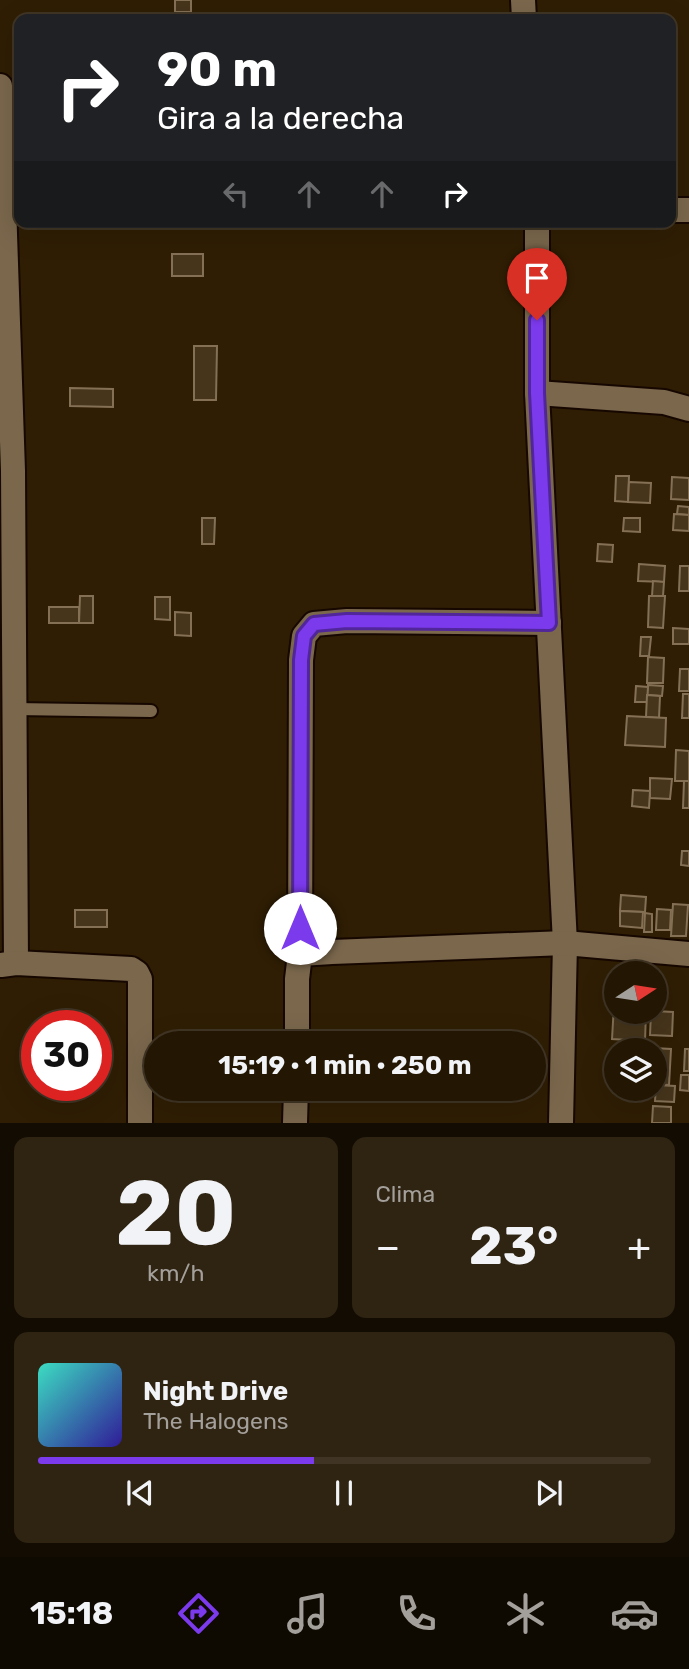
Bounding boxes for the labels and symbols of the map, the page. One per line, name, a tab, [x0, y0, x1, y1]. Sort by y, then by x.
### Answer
pin	[507, 248, 567, 320]
position arrow	[263, 891, 337, 965]
north arrow	[604, 961, 667, 1024]
speed limit sign: 30	[21, 1010, 112, 1101]

